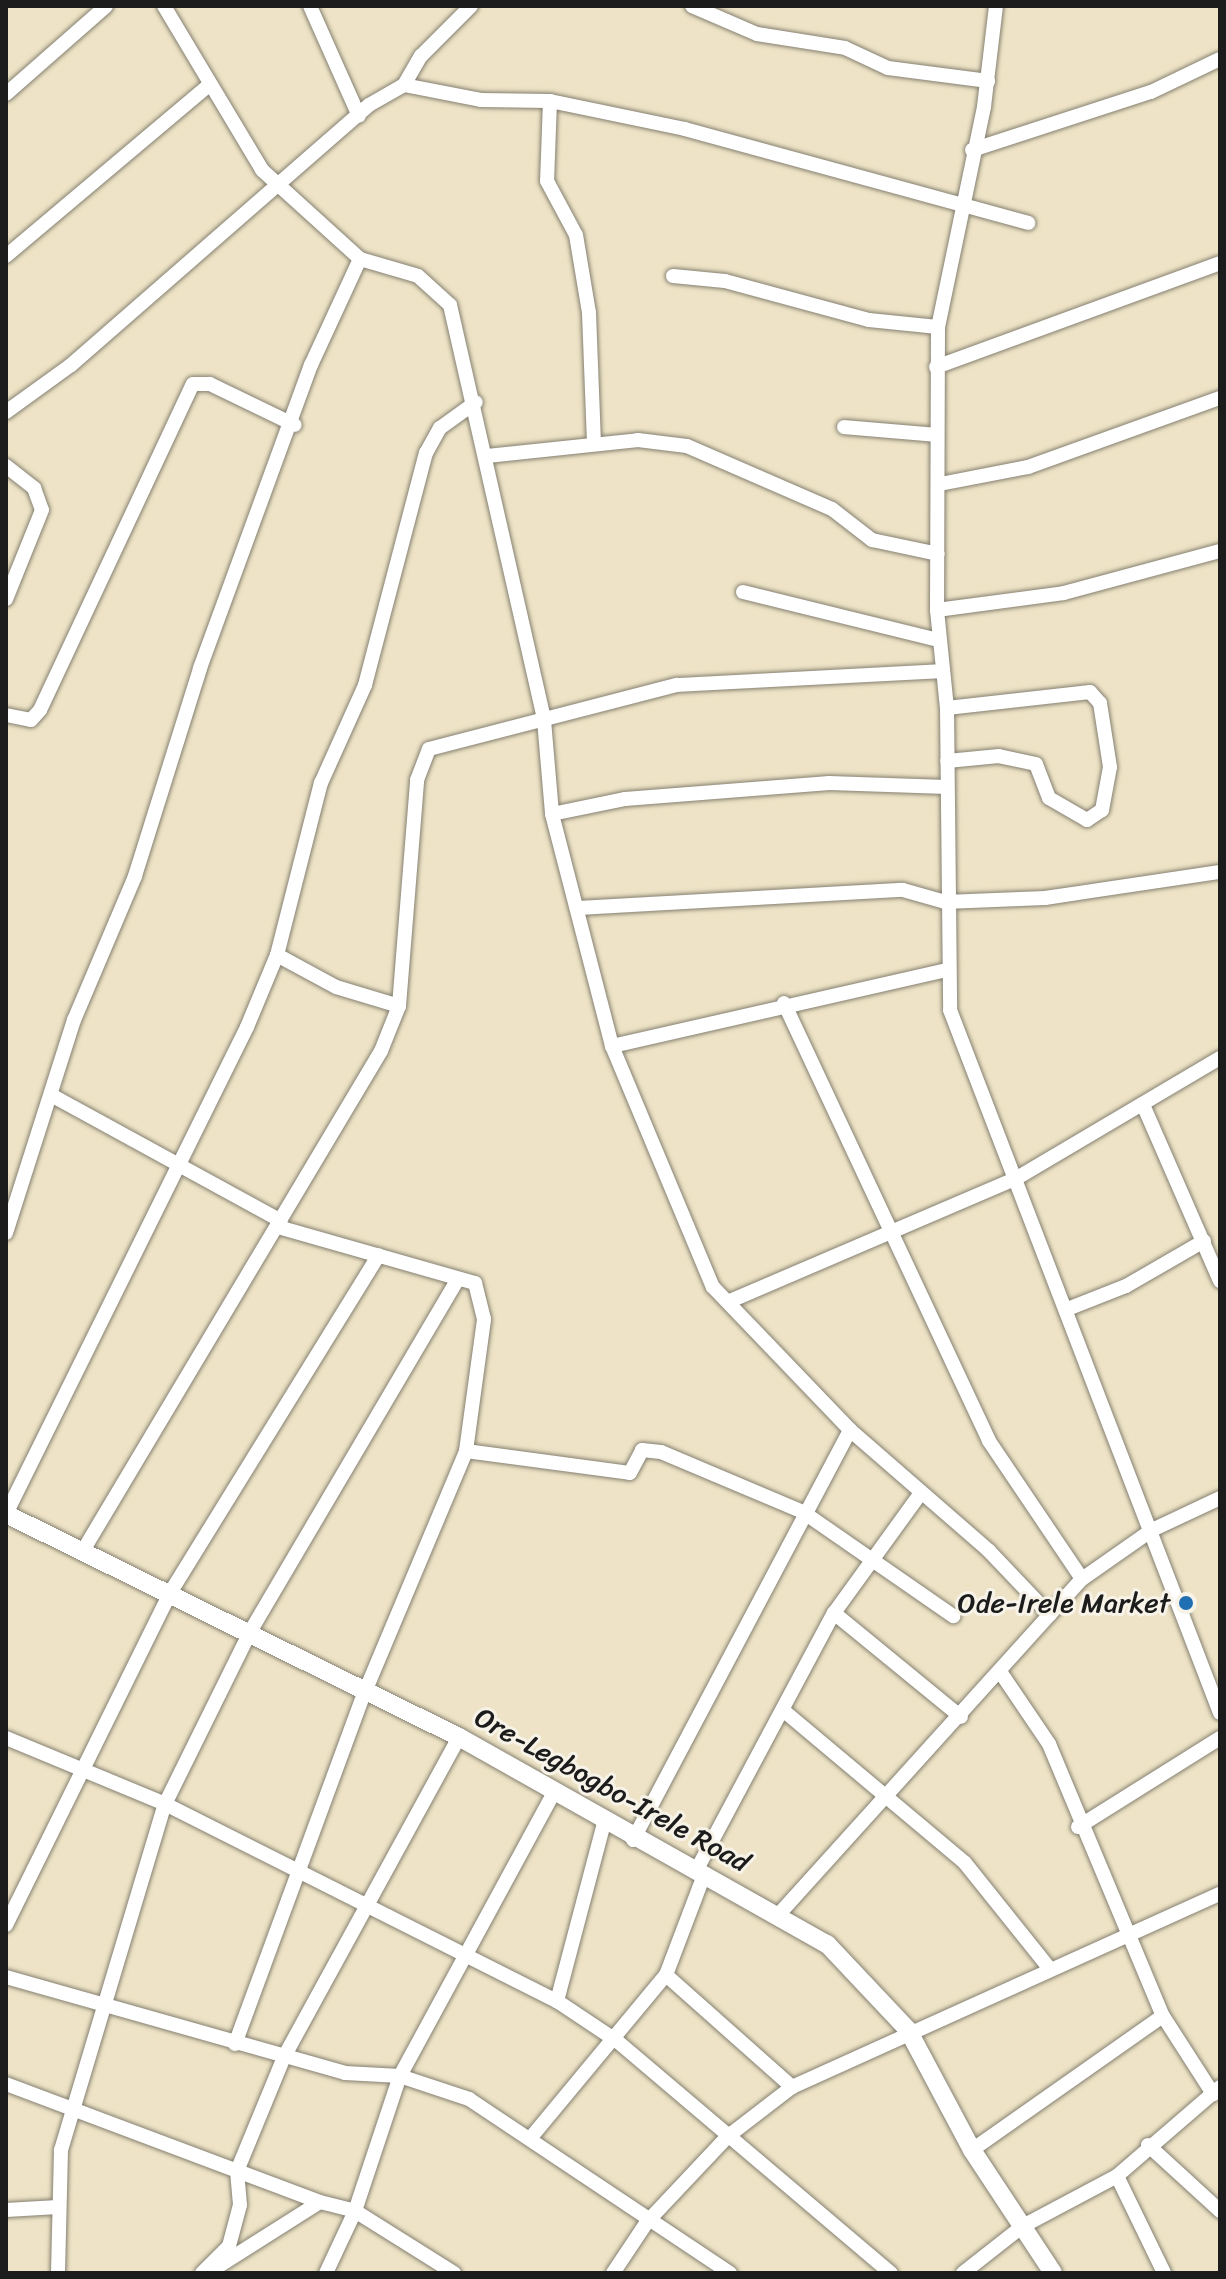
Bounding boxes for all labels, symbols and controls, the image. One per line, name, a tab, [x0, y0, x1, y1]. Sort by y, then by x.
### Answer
place label: Ode-Irele Market	[958, 1586, 1170, 1620]
marker: Ode-Irele Market	[1177, 1594, 1195, 1612]
street label: Ore-Legbogbo-Irele Road	[469, 1700, 755, 1880]

